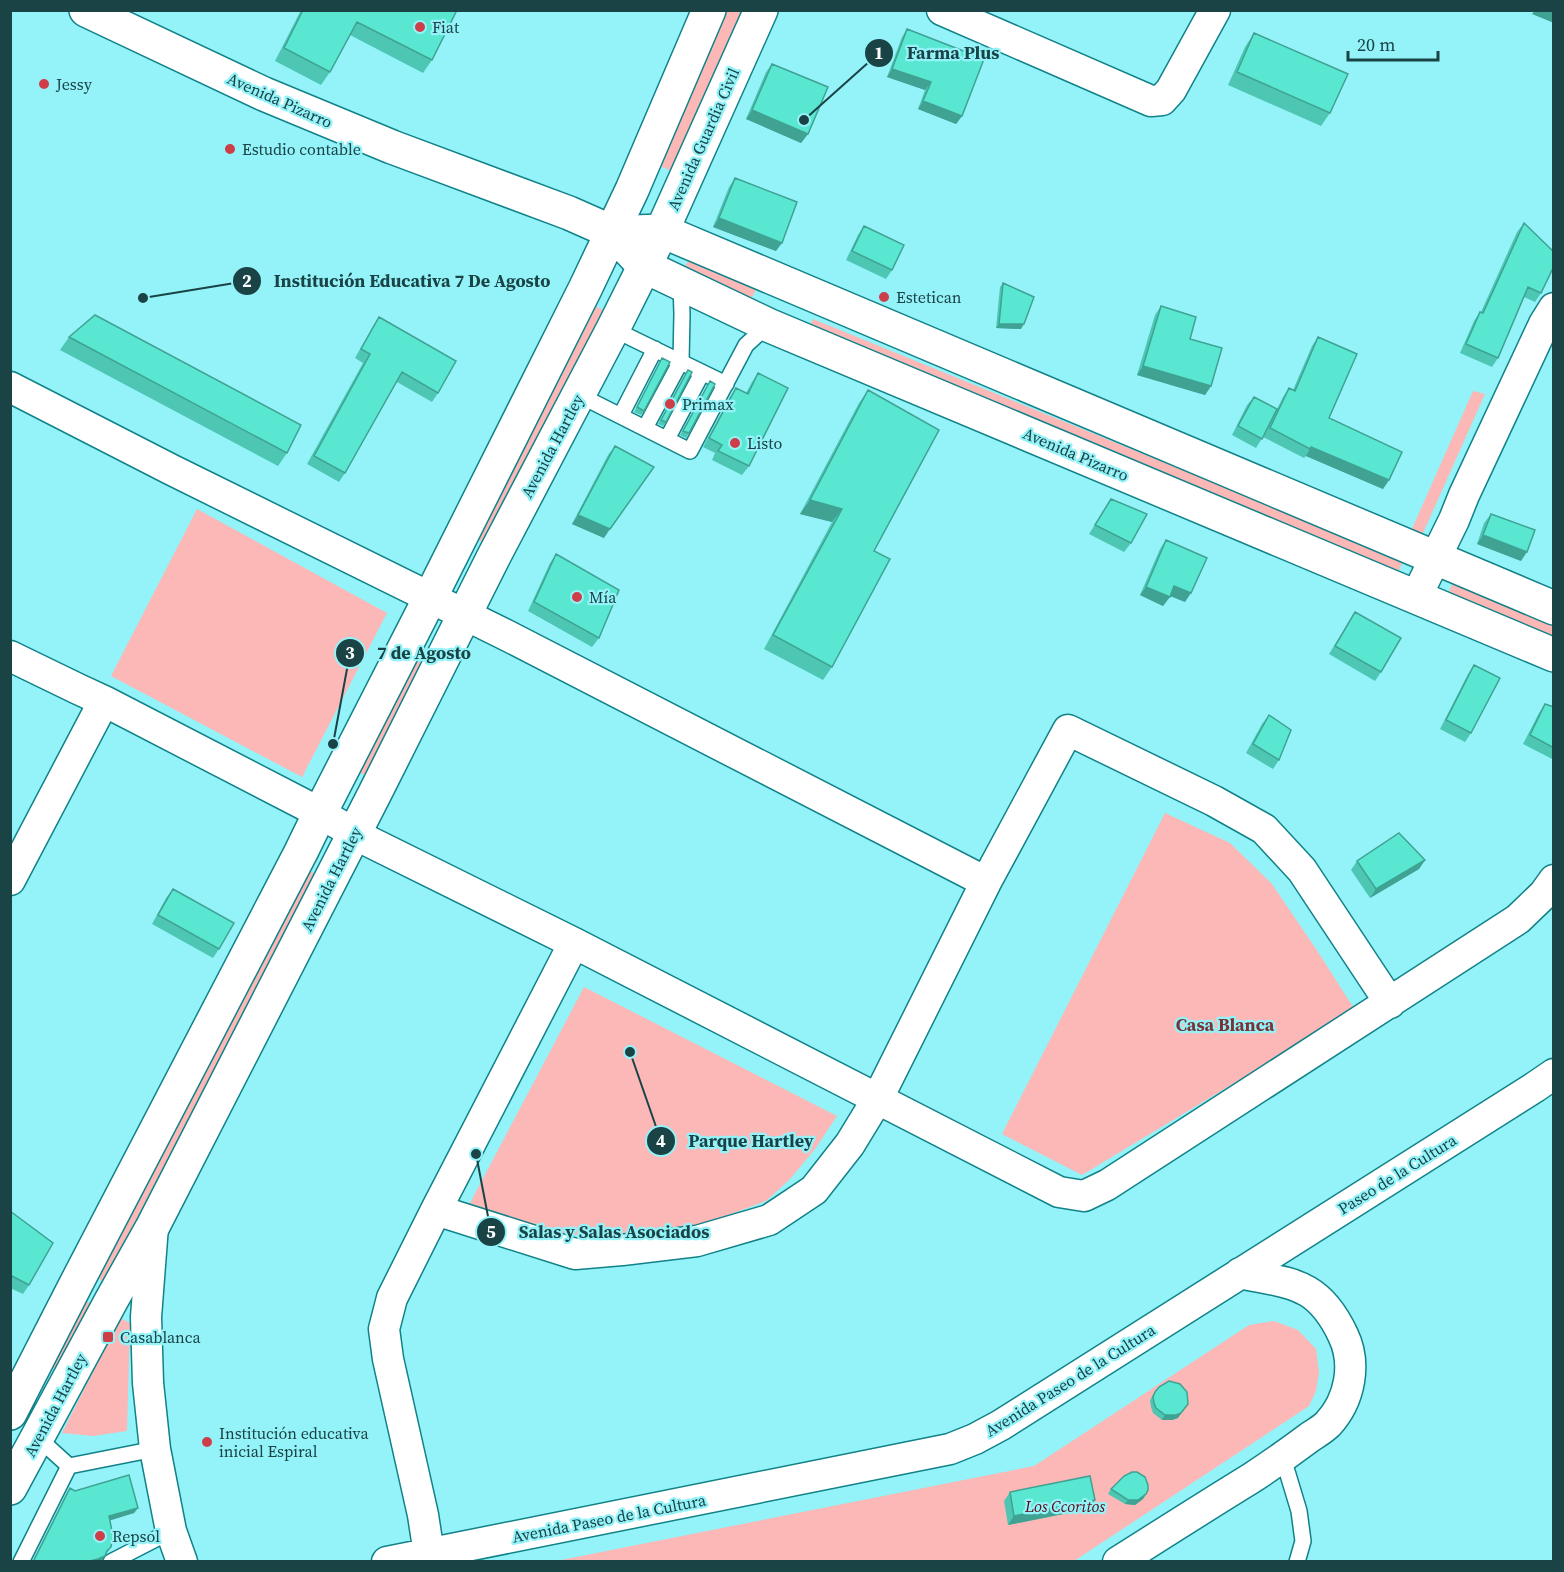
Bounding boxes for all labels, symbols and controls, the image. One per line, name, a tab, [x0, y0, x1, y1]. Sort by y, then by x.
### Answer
place label: Fiat	[432, 16, 460, 38]
marker: Fiat	[413, 20, 427, 34]
scale bar	[1348, 24, 1438, 62]
text: 20 m	[1357, 32, 1395, 57]
callout: Farma Plus	[864, 35, 1011, 71]
text: 1	[874, 40, 884, 65]
text: Farma Plus	[907, 40, 999, 65]
street label: Avenida Guardia Civil	[662, 64, 744, 214]
street label: Avenida Pizarro	[224, 67, 336, 133]
place label: Jessy	[55, 73, 93, 95]
marker: Jessy	[37, 77, 51, 91]
place label: Estudio contable	[242, 138, 361, 160]
marker: Estudio contable	[223, 142, 237, 156]
callout: Institución Educativa 7 De Agosto	[232, 263, 563, 299]
text: 2	[242, 268, 252, 293]
text: Institución Educativa 7 De Agosto	[274, 268, 550, 293]
place label: Estetican	[896, 286, 962, 308]
marker: Estetican	[877, 290, 891, 304]
street label: Avenida Hartley	[515, 390, 589, 502]
place label: Primax	[682, 393, 734, 415]
marker: Primax	[663, 397, 677, 411]
street label: Avenida Pizarro	[1020, 422, 1132, 486]
place label: Listo	[747, 432, 782, 454]
marker: Listo	[728, 436, 742, 450]
place label: Mía	[589, 586, 617, 608]
marker: Mía	[570, 590, 584, 604]
callout: 7 de Agosto	[335, 635, 483, 671]
text: 3	[345, 640, 355, 665]
text: 7 de Agosto	[377, 640, 471, 665]
street label: Avenida Hartley	[295, 822, 367, 935]
district label: Casa Blanca	[1176, 1012, 1275, 1037]
callout: Parque Hartley	[646, 1123, 826, 1159]
text: 4	[656, 1128, 666, 1153]
text: Parque Hartley	[688, 1128, 814, 1153]
street label: Paseo de la Cultura	[1334, 1128, 1461, 1219]
callout: Salas y Salas Asociados	[476, 1214, 721, 1250]
text: 5	[486, 1219, 496, 1244]
text: Salas y Salas Asociados	[519, 1219, 709, 1244]
street label: Avenida Paseo de la Cultura	[981, 1318, 1160, 1441]
place label: Casablanca	[120, 1326, 202, 1348]
marker: Casablanca	[101, 1330, 115, 1344]
street label: Avenida Hartley	[18, 1349, 92, 1461]
place label: Institución educativa inicial Espiral	[219, 1422, 369, 1462]
marker: Institución educativa inicial Espiral	[200, 1435, 214, 1449]
street label: Avenida Paseo de la Cultura	[510, 1488, 709, 1548]
park label: Los Ccoritos	[1024, 1495, 1105, 1517]
place label: Repsol	[112, 1525, 160, 1547]
marker: Repsol	[93, 1529, 107, 1543]

